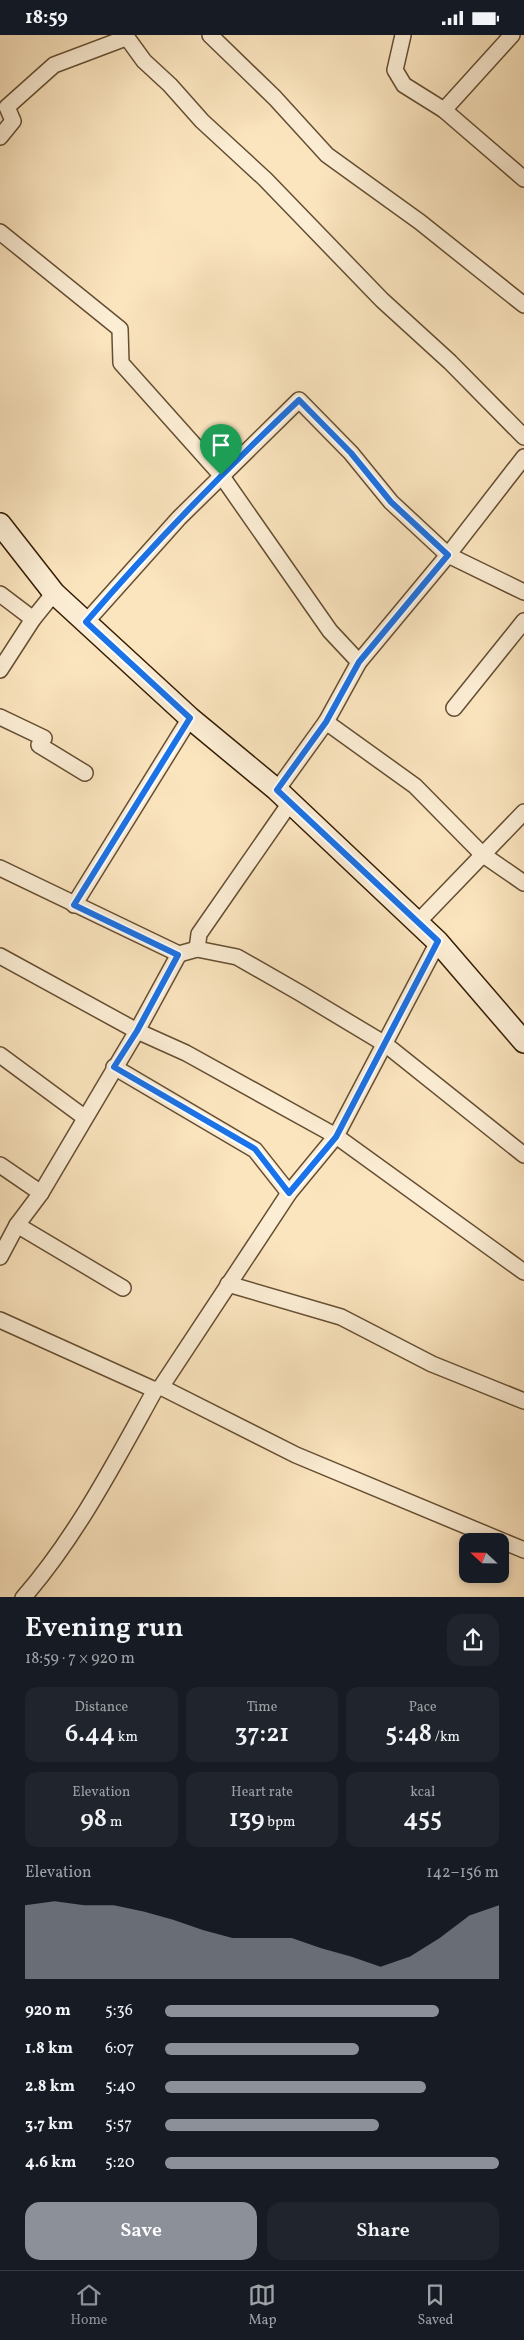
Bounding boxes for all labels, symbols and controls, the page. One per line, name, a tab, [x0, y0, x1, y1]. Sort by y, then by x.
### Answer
text: 18:59	[25, 5, 68, 31]
pin	[200, 424, 242, 475]
icon: arrive	[207, 431, 235, 459]
north arrow	[459, 1533, 509, 1583]
map controls	[459, 1533, 509, 1583]
text: Evening run	[25, 1609, 184, 1648]
button: share	[447, 1614, 499, 1666]
text: 18:59 · 7 × 920 m	[25, 1648, 135, 1670]
text: Distance	[75, 1698, 128, 1717]
text: Time	[247, 1698, 277, 1717]
text: Pace	[409, 1698, 437, 1717]
text: 6.44	[65, 1717, 115, 1752]
text: 37:21	[235, 1717, 289, 1752]
text: 5:48	[385, 1717, 432, 1752]
text: km	[115, 1728, 138, 1747]
text: /km	[432, 1728, 460, 1747]
text: Elevation	[72, 1783, 130, 1802]
text: Heart rate	[231, 1783, 293, 1802]
text: kcal	[410, 1783, 435, 1802]
text: 98	[80, 1802, 107, 1837]
text: 139	[229, 1802, 264, 1837]
text: 455	[403, 1802, 442, 1837]
text: m	[107, 1813, 122, 1832]
text: bpm	[264, 1813, 295, 1832]
text: Elevation	[25, 1862, 92, 1884]
text: 142–156 m	[426, 1862, 499, 1884]
text: 920 m	[25, 2000, 71, 2022]
text: 5:36	[105, 2000, 133, 2022]
text: 1.8 km	[25, 2038, 73, 2060]
text: 6:07	[105, 2038, 134, 2060]
text: 2.8 km	[25, 2076, 75, 2098]
text: 5:40	[105, 2076, 135, 2098]
text: 3.7 km	[25, 2114, 73, 2136]
text: 5:57	[105, 2114, 132, 2136]
text: 4.6 km	[25, 2152, 76, 2174]
text: 5:20	[105, 2152, 135, 2174]
button: Save	[25, 2202, 257, 2260]
button: Share	[267, 2202, 499, 2260]
tab: Home	[70, 2281, 108, 2330]
tab: Map	[248, 2281, 276, 2330]
tab: Saved	[417, 2281, 454, 2330]

